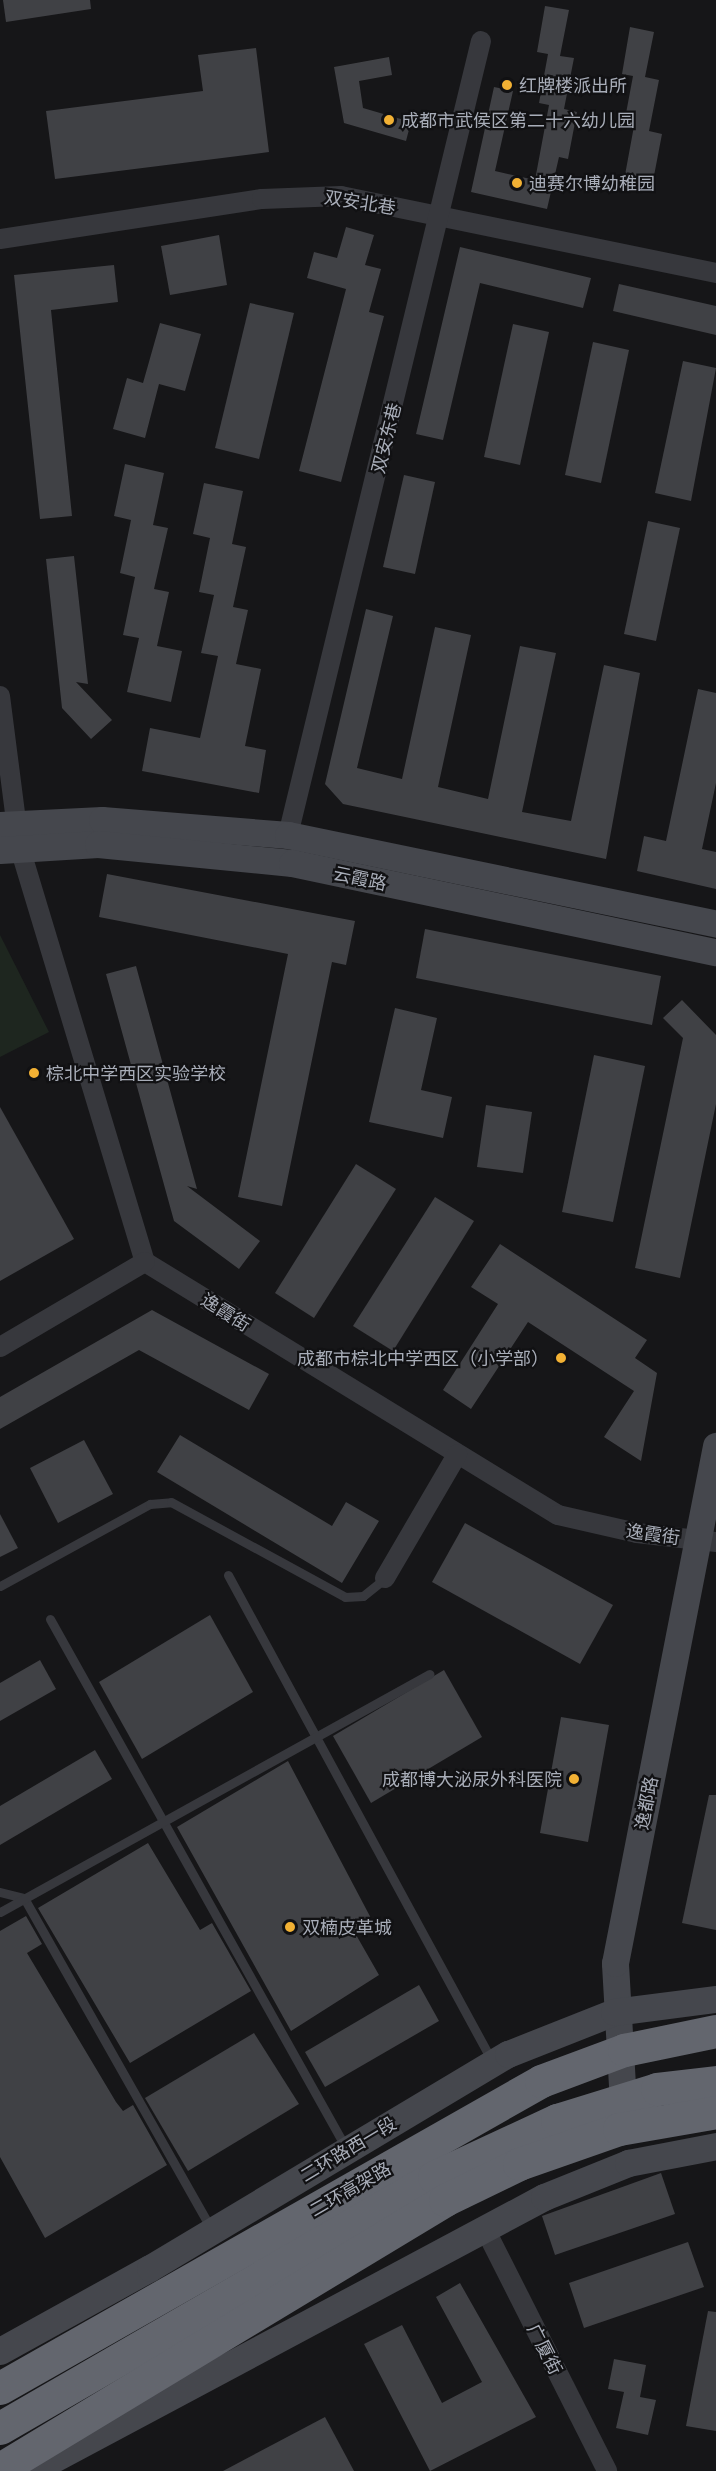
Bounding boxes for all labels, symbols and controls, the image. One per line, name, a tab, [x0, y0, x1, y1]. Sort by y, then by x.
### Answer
place label: 红牌楼派出所	[519, 74, 627, 96]
marker: 红牌楼派出所	[500, 78, 514, 92]
place label: 成都市武侯区第二十六幼儿园	[401, 109, 635, 131]
marker: 成都市武侯区第二十六幼儿园	[382, 113, 396, 127]
place label: 迪赛尔博幼稚园	[529, 172, 655, 194]
marker: 迪赛尔博幼稚园	[510, 176, 524, 190]
street label: 双安北巷	[323, 186, 397, 218]
street label: 双安东巷	[367, 400, 405, 476]
street label: 云霞路	[331, 862, 389, 894]
place label: 棕北中学西区实验学校	[46, 1062, 226, 1084]
marker: 棕北中学西区实验学校	[27, 1066, 41, 1080]
street label: 逸霞街	[197, 1289, 255, 1335]
place label: 成都市棕北中学西区（小学部）	[297, 1347, 549, 1369]
marker: 成都市棕北中学西区（小学部）	[554, 1351, 568, 1365]
street label: 逸霞街	[625, 1520, 681, 1548]
place label: 成都博大泌尿外科医院	[382, 1768, 562, 1790]
marker: 成都博大泌尿外科医院	[567, 1772, 581, 1786]
street label: 逸都路	[630, 1774, 662, 1832]
place label: 双楠皮革城	[302, 1916, 392, 1938]
marker: 双楠皮革城	[283, 1920, 297, 1934]
street label: 二环路西一段	[296, 2112, 400, 2186]
street label: 二环高架路	[306, 2157, 394, 2221]
street label: 广厦街	[523, 2320, 567, 2378]

